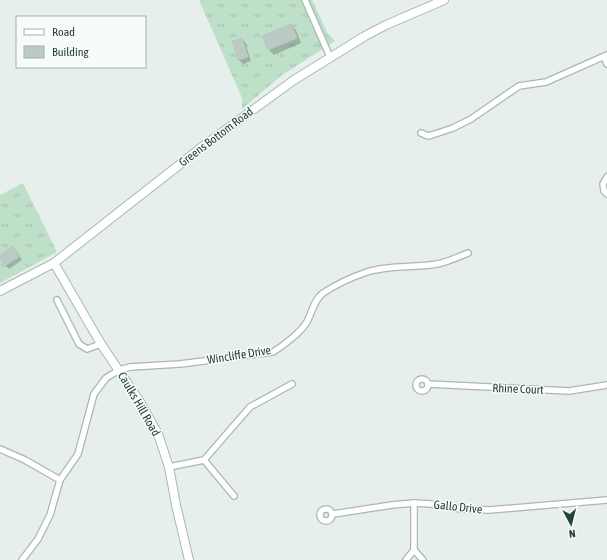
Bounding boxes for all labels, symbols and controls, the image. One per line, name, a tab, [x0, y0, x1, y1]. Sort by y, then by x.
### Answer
legend	[16, 16, 146, 68]
text: Road	[52, 25, 75, 39]
text: Building	[52, 45, 90, 59]
street label: Greens Bottom Road	[176, 105, 256, 169]
street label: Wincliffe Drive	[206, 343, 272, 367]
street label: Caulks Hill Road	[115, 369, 163, 439]
street label: Rhine Court	[492, 381, 544, 397]
street label: Gallo Drive	[433, 497, 483, 517]
north arrow	[551, 504, 591, 544]
text: N	[568, 528, 576, 540]

